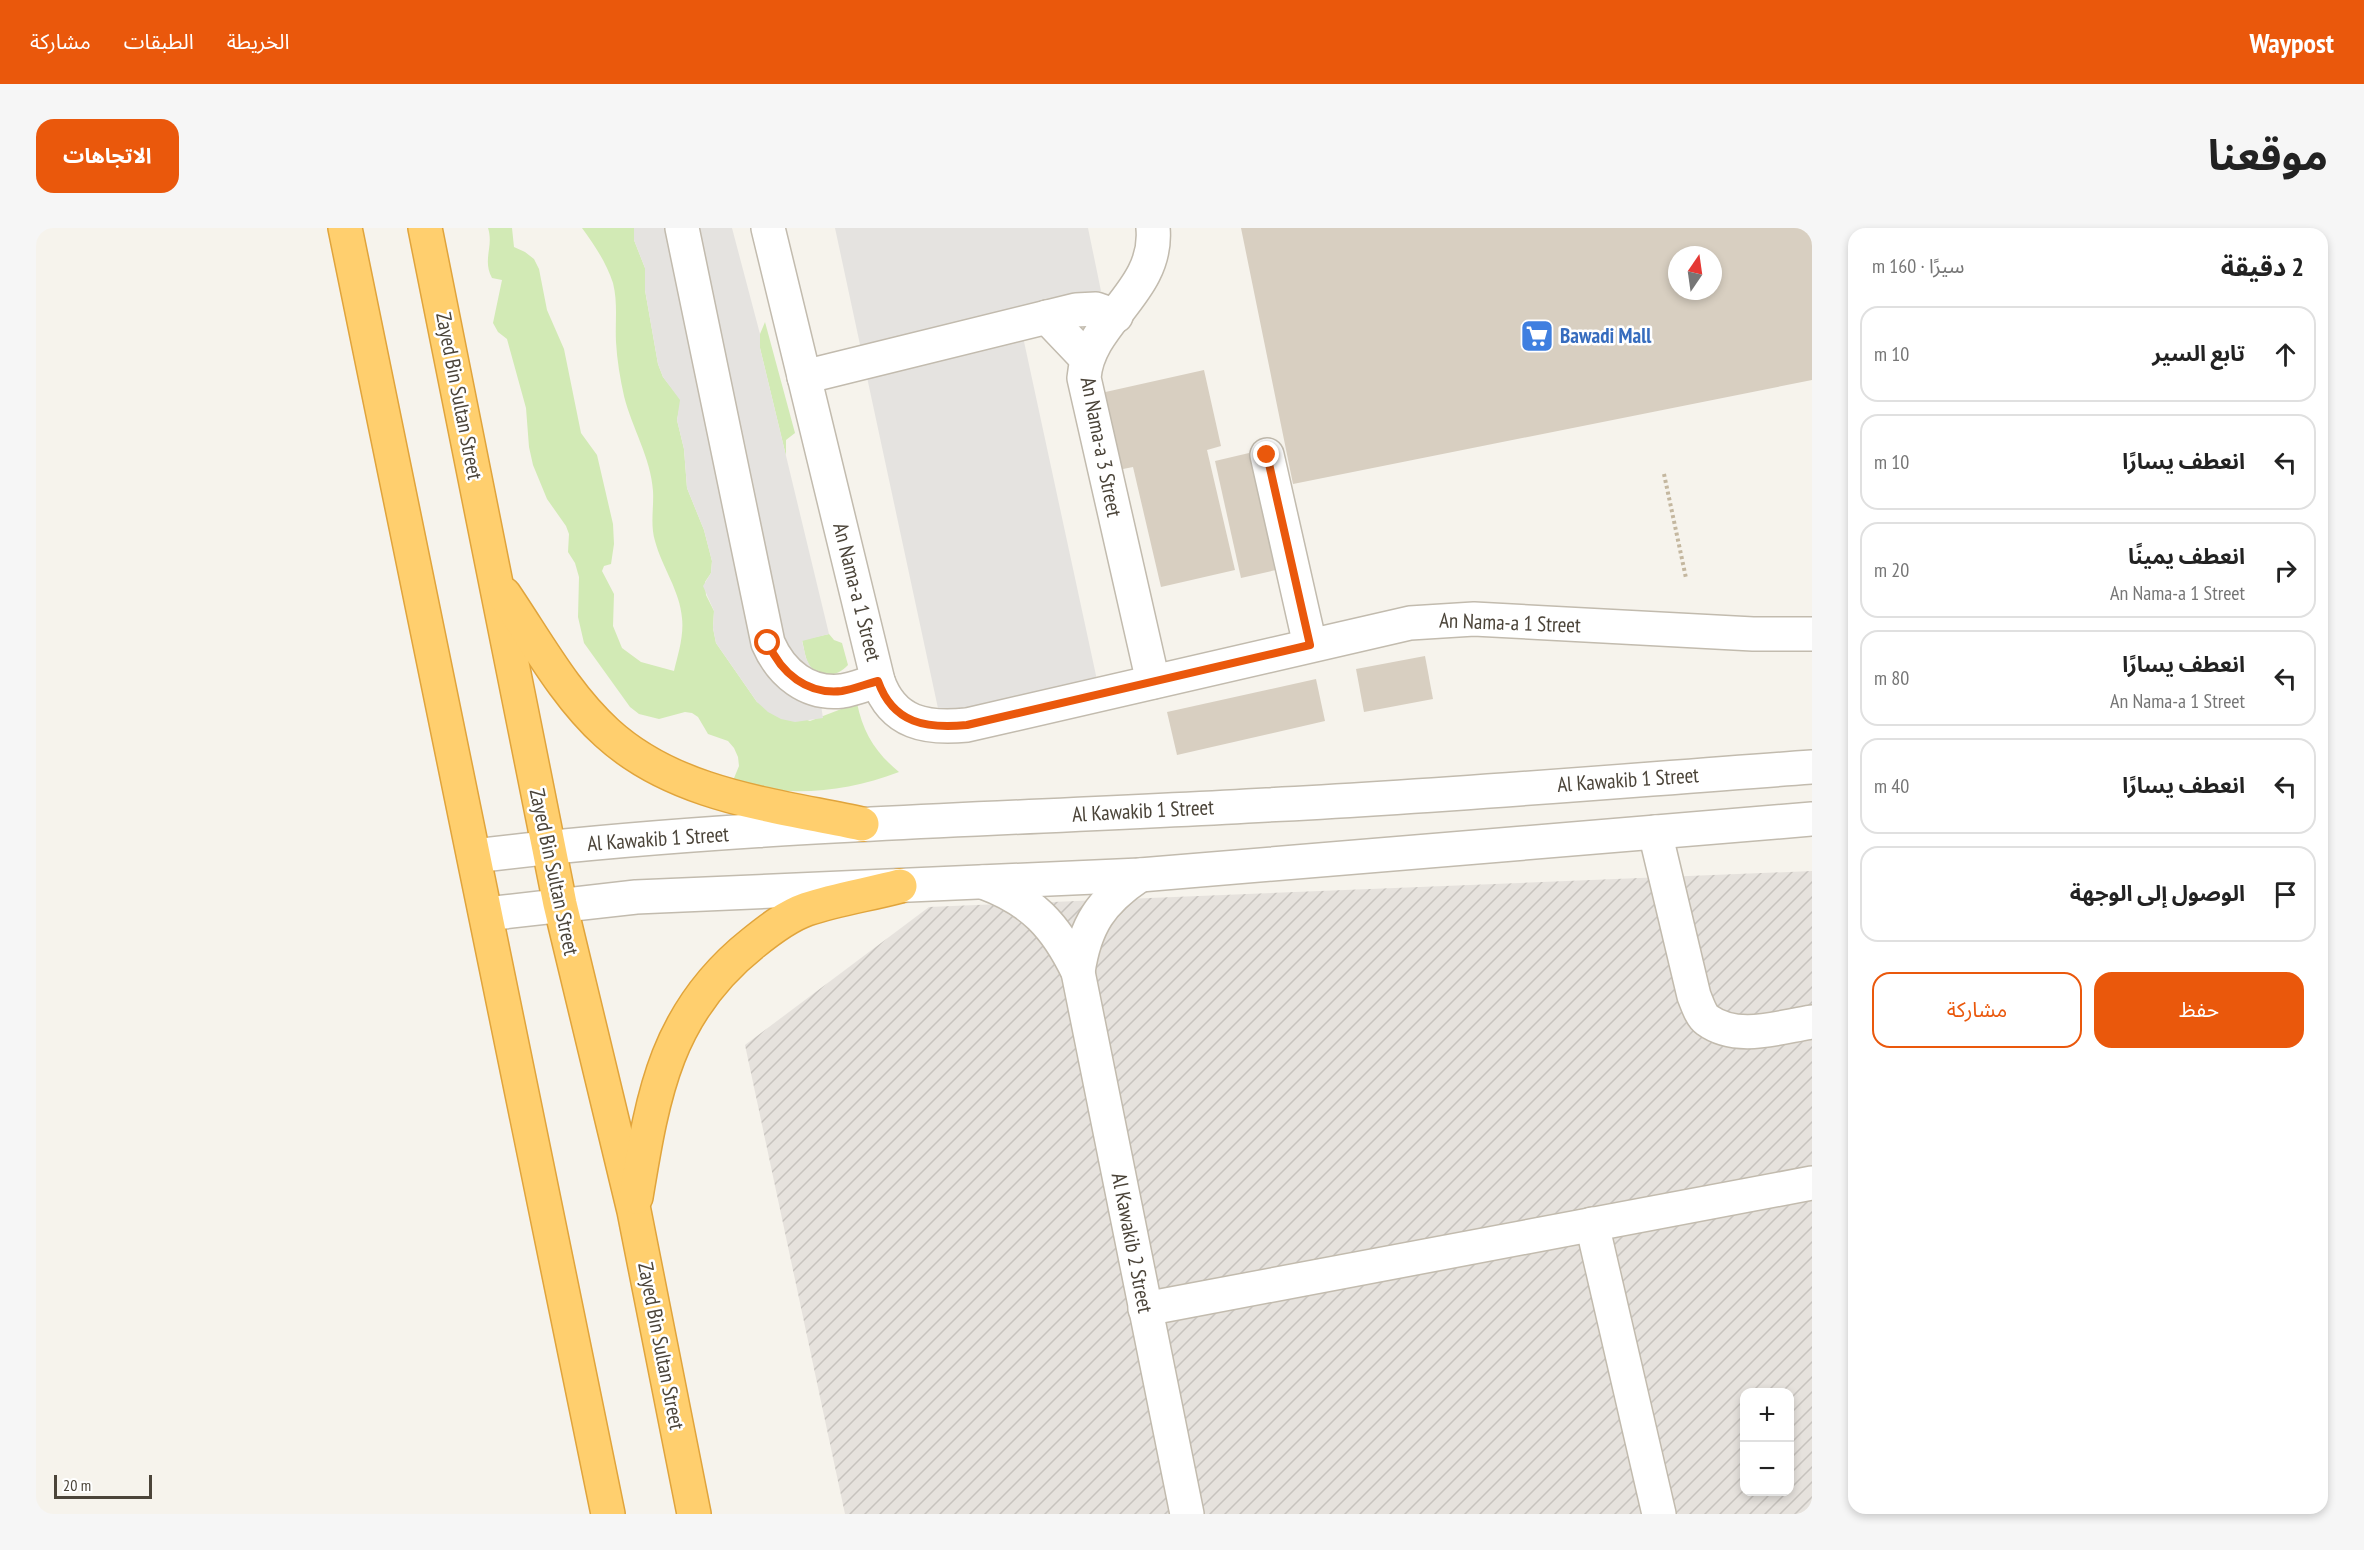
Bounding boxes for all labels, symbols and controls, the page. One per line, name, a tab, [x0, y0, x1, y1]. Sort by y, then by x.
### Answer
text: Waypost	[2249, 24, 2334, 61]
text: مشاركة	[30, 28, 91, 55]
text: الطبقات	[124, 28, 194, 55]
text: الخريطة	[227, 28, 290, 55]
button: الاتجاهات	[36, 119, 179, 193]
text: موقعنا	[2208, 127, 2328, 182]
north arrow	[1668, 246, 1722, 300]
text: 2 دقيقة	[2221, 250, 2304, 283]
text: سيرًا · 160 m	[1872, 253, 1964, 279]
street label: Zayed Bin Sultan Street	[430, 310, 489, 482]
supermarket icon: Bawadi Mall	[1519, 318, 1555, 354]
place label: Bawadi Mall	[1560, 322, 1652, 349]
icon: ahead	[2269, 338, 2302, 371]
text: تابع السير	[2152, 339, 2245, 367]
text: 10 m	[1874, 341, 1909, 367]
street label: An Nama-a 3 Street	[1075, 375, 1128, 519]
route end	[1253, 441, 1279, 467]
icon: left	[2269, 446, 2302, 479]
text: انعطف يسارًا	[2122, 447, 2245, 475]
text: 10 m	[1874, 449, 1909, 475]
street label: An Nama-a 1 Street	[827, 520, 888, 664]
text: انعطف يمينًا	[2128, 542, 2245, 570]
icon: right	[2269, 554, 2302, 587]
text: 20 m	[1874, 557, 1909, 583]
text: An Nama-a 1 Street	[2110, 580, 2245, 606]
street label: An Nama-a 1 Street	[1439, 607, 1582, 638]
route start	[754, 629, 780, 655]
text: انعطف يسارًا	[2122, 650, 2245, 678]
icon: left	[2269, 662, 2302, 695]
text: 80 m	[1874, 665, 1909, 691]
text: An Nama-a 1 Street	[2110, 688, 2245, 714]
street label: Al Kawakib 1 Street	[1556, 761, 1700, 798]
icon: left	[2269, 770, 2302, 803]
text: انعطف يسارًا	[2122, 771, 2245, 799]
text: 40 m	[1874, 773, 1909, 799]
street label: Zayed Bin Sultan Street	[524, 786, 585, 958]
street label: Al Kawakib 1 Street	[1071, 793, 1215, 828]
street label: Al Kawakib 1 Street	[586, 820, 730, 857]
icon: arrive	[2269, 878, 2302, 911]
text: الوصول إلى الوجهة	[2070, 879, 2245, 907]
button: مشاركة	[1872, 972, 2082, 1048]
button: حفظ	[2094, 972, 2304, 1048]
street label: Al Kawakib 2 Street	[1106, 1171, 1159, 1315]
street label: Zayed Bin Sultan Street	[632, 1260, 691, 1432]
map controls	[1740, 1388, 1794, 1496]
button: +	[1740, 1388, 1794, 1442]
button: −	[1740, 1442, 1794, 1496]
scale bar	[54, 1472, 152, 1500]
text: 20 m	[63, 1475, 91, 1495]

